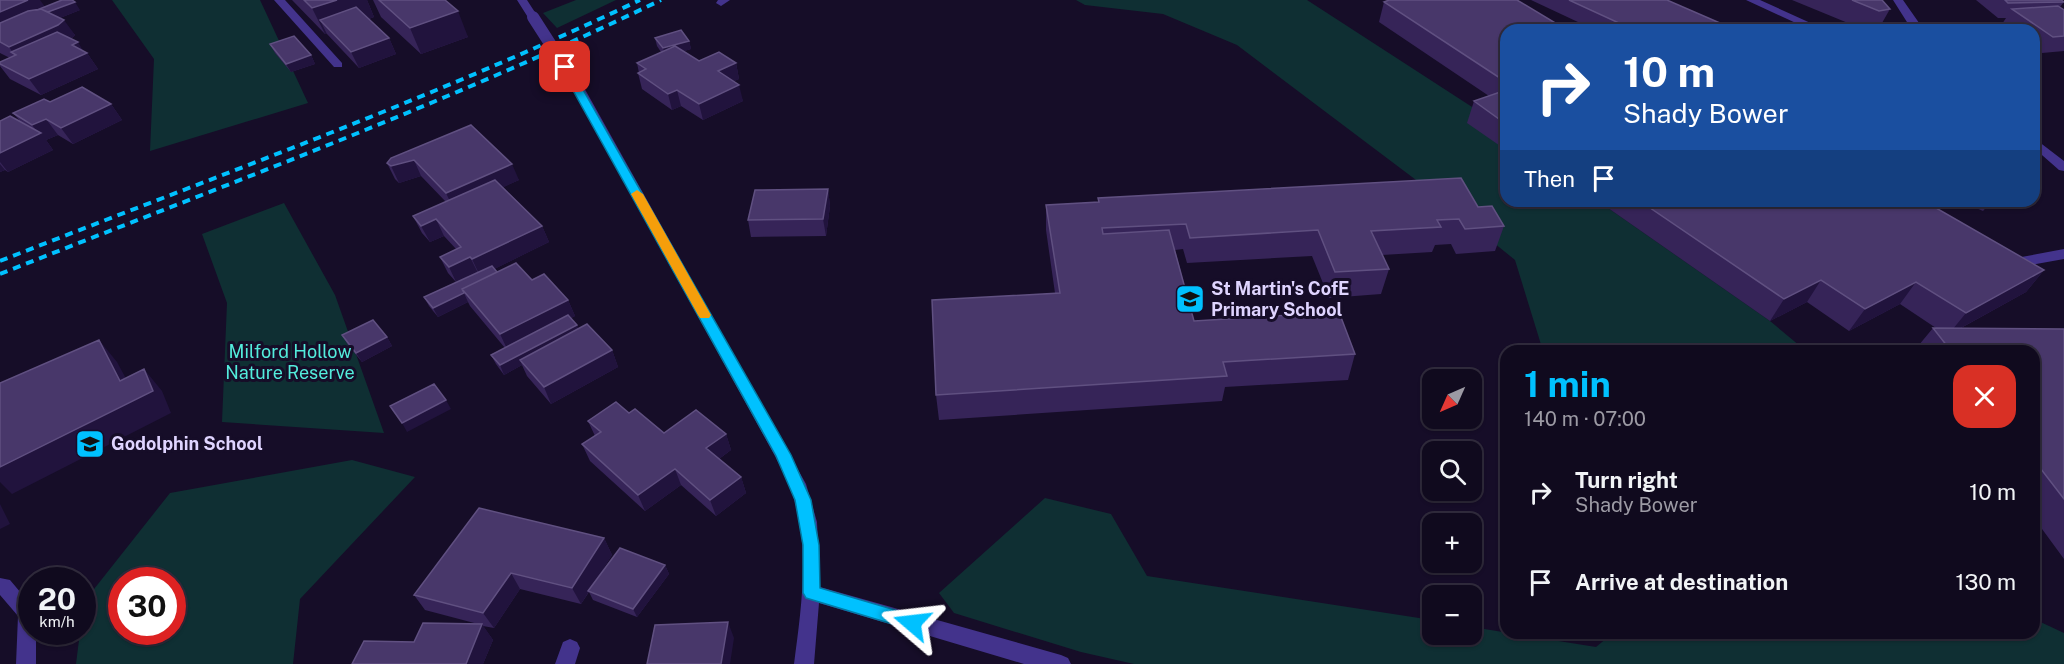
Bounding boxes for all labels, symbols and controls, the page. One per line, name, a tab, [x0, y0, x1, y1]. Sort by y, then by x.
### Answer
pin	[539, 41, 590, 92]
text: 10 m	[1623, 47, 1715, 96]
icon: right	[1524, 48, 1602, 126]
icon: arrive	[548, 50, 581, 83]
text: Shady Bower	[1623, 97, 1788, 129]
icon: arrive	[1587, 162, 1620, 195]
text: Then	[1524, 166, 1575, 192]
place label: St Martin's CofE Primary School	[1211, 278, 1349, 320]
school or university icon: St Martin's CofE Primary School	[1174, 283, 1206, 315]
park label: Milford Hollow Nature Reserve	[225, 341, 355, 383]
text: 1 min	[1524, 363, 1611, 405]
button: close	[1953, 365, 2016, 428]
north arrow	[1422, 369, 1482, 429]
map controls	[1422, 369, 1482, 645]
text: 140 m · 07:00	[1524, 407, 1646, 431]
school or university icon: Godolphin School	[74, 428, 106, 460]
place label: Godolphin School	[111, 433, 263, 454]
button: search	[1422, 441, 1482, 501]
text: Turn right	[1575, 467, 1678, 493]
icon: right	[1524, 476, 1557, 509]
text: 10 m	[1969, 479, 2016, 505]
text: Shady Bower	[1575, 493, 1698, 517]
button: +	[1422, 513, 1482, 573]
icon: arrive	[1524, 566, 1557, 599]
speed limit sign: 30	[108, 567, 186, 645]
text: Arrive at destination	[1575, 569, 1788, 595]
text: 130 m	[1955, 569, 2016, 595]
text: 20	[38, 581, 76, 617]
button: −	[1422, 585, 1482, 645]
position arrow	[880, 591, 944, 655]
text: km/h	[39, 613, 75, 630]

